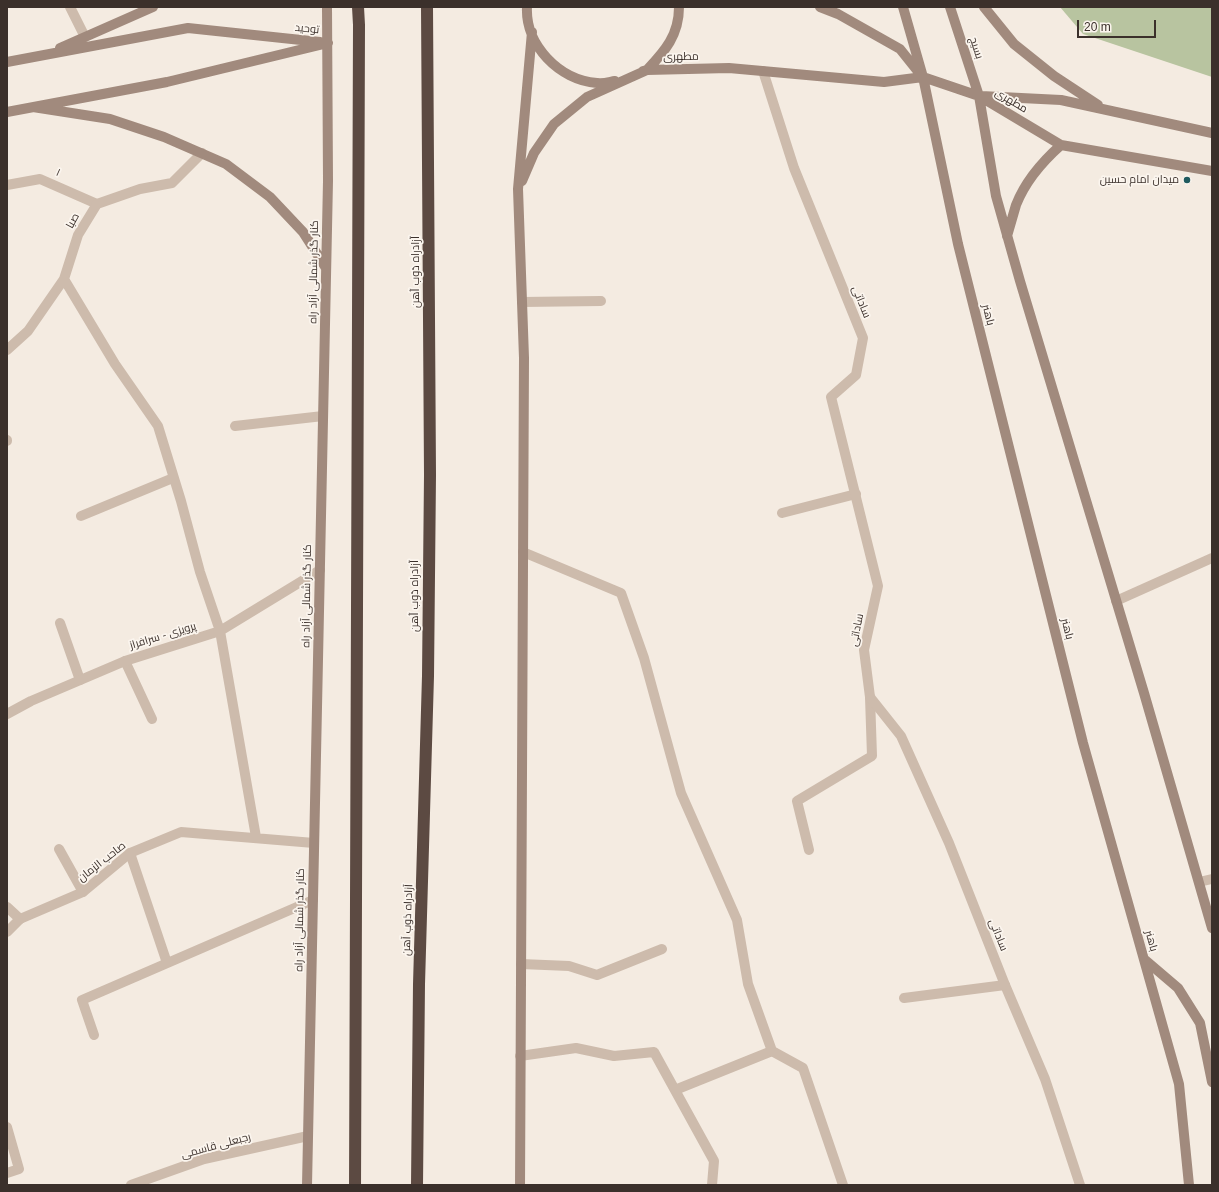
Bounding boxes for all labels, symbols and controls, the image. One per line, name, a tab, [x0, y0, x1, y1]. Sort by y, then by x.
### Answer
scale bar	[1079, 12, 1158, 38]
text: 20 m	[1084, 20, 1111, 34]
street label: توحید	[294, 21, 320, 37]
street label: بسیج	[966, 35, 986, 61]
street label: مطهری	[663, 50, 699, 64]
street label: مطهری	[992, 86, 1030, 116]
street label: ۱	[54, 166, 62, 180]
place label: میدان امام حسین	[1100, 173, 1179, 187]
marker: میدان امام حسین	[1182, 175, 1192, 185]
street label: صبا	[63, 211, 83, 231]
street label: کنار گذر شمالی آزاد راه	[306, 220, 322, 324]
street label: آزادراه ذوب آهن	[409, 236, 423, 308]
street label: ساداتی	[849, 284, 873, 320]
street label: باهنر	[979, 303, 997, 327]
street label: کنار گذر شمالی آزاد راه	[299, 544, 315, 648]
street label: آزادراه ذوب آهن	[408, 560, 422, 632]
street label: ساداتی	[847, 612, 867, 648]
street label: باهنر	[1058, 617, 1076, 641]
street label: پرویزی - سرافراز	[128, 620, 198, 652]
street label: صاحب الزمان	[75, 839, 129, 885]
street label: کنار گذر شمالی آزاد راه	[292, 868, 308, 972]
street label: آزادراه ذوب آهن	[400, 884, 416, 956]
street label: ساداتی	[986, 917, 1010, 953]
street label: باهنر	[1142, 929, 1160, 953]
street label: رجبعلی قاسمی	[180, 1130, 252, 1162]

